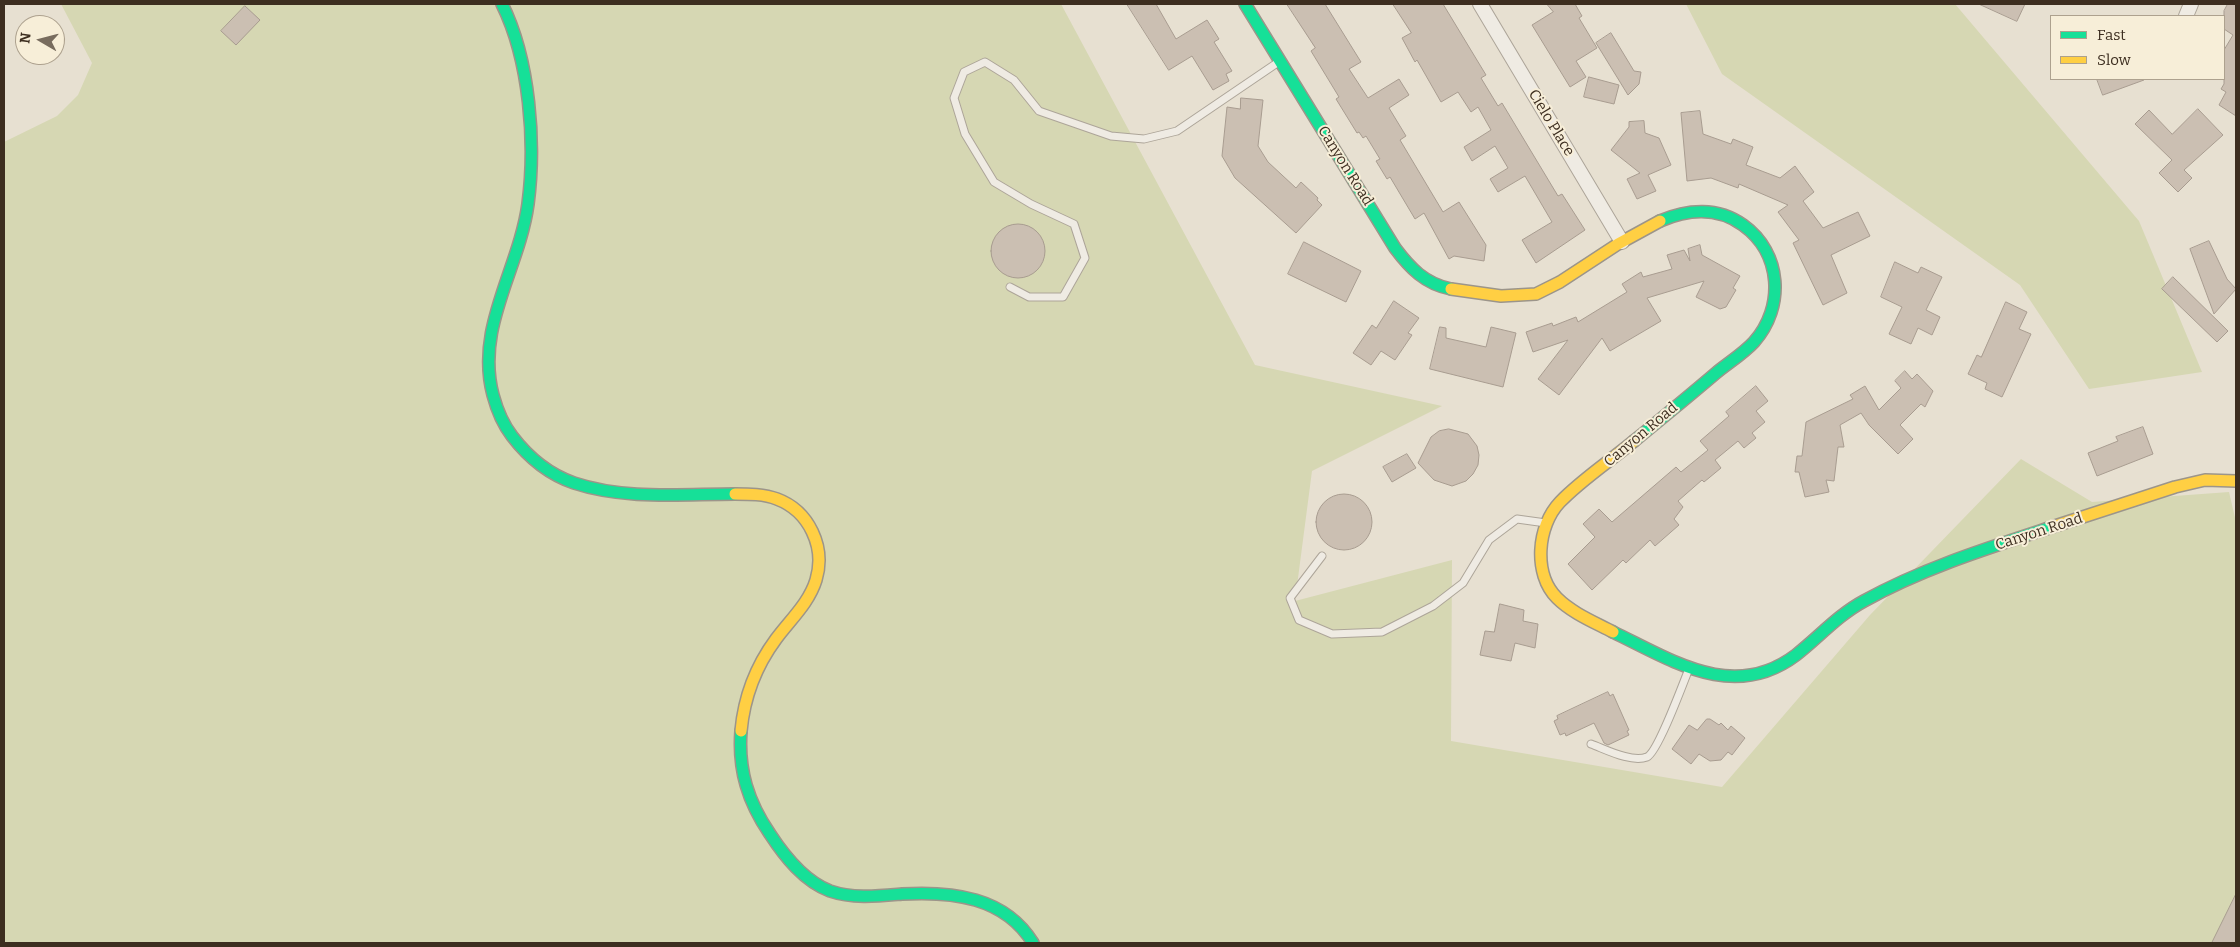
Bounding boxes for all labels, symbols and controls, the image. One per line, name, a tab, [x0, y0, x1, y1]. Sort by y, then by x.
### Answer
north arrow	[15, 15, 65, 65]
legend	[2050, 15, 2225, 80]
text: Fast	[2097, 26, 2126, 44]
text: N	[16, 31, 35, 45]
text: Slow	[2097, 51, 2131, 69]
street label: Cielo Place	[1524, 86, 1578, 160]
street label: Canyon Road	[1313, 123, 1377, 209]
street label: Canyon Road	[1601, 399, 1681, 471]
street label: Canyon Road	[1993, 509, 2085, 555]

